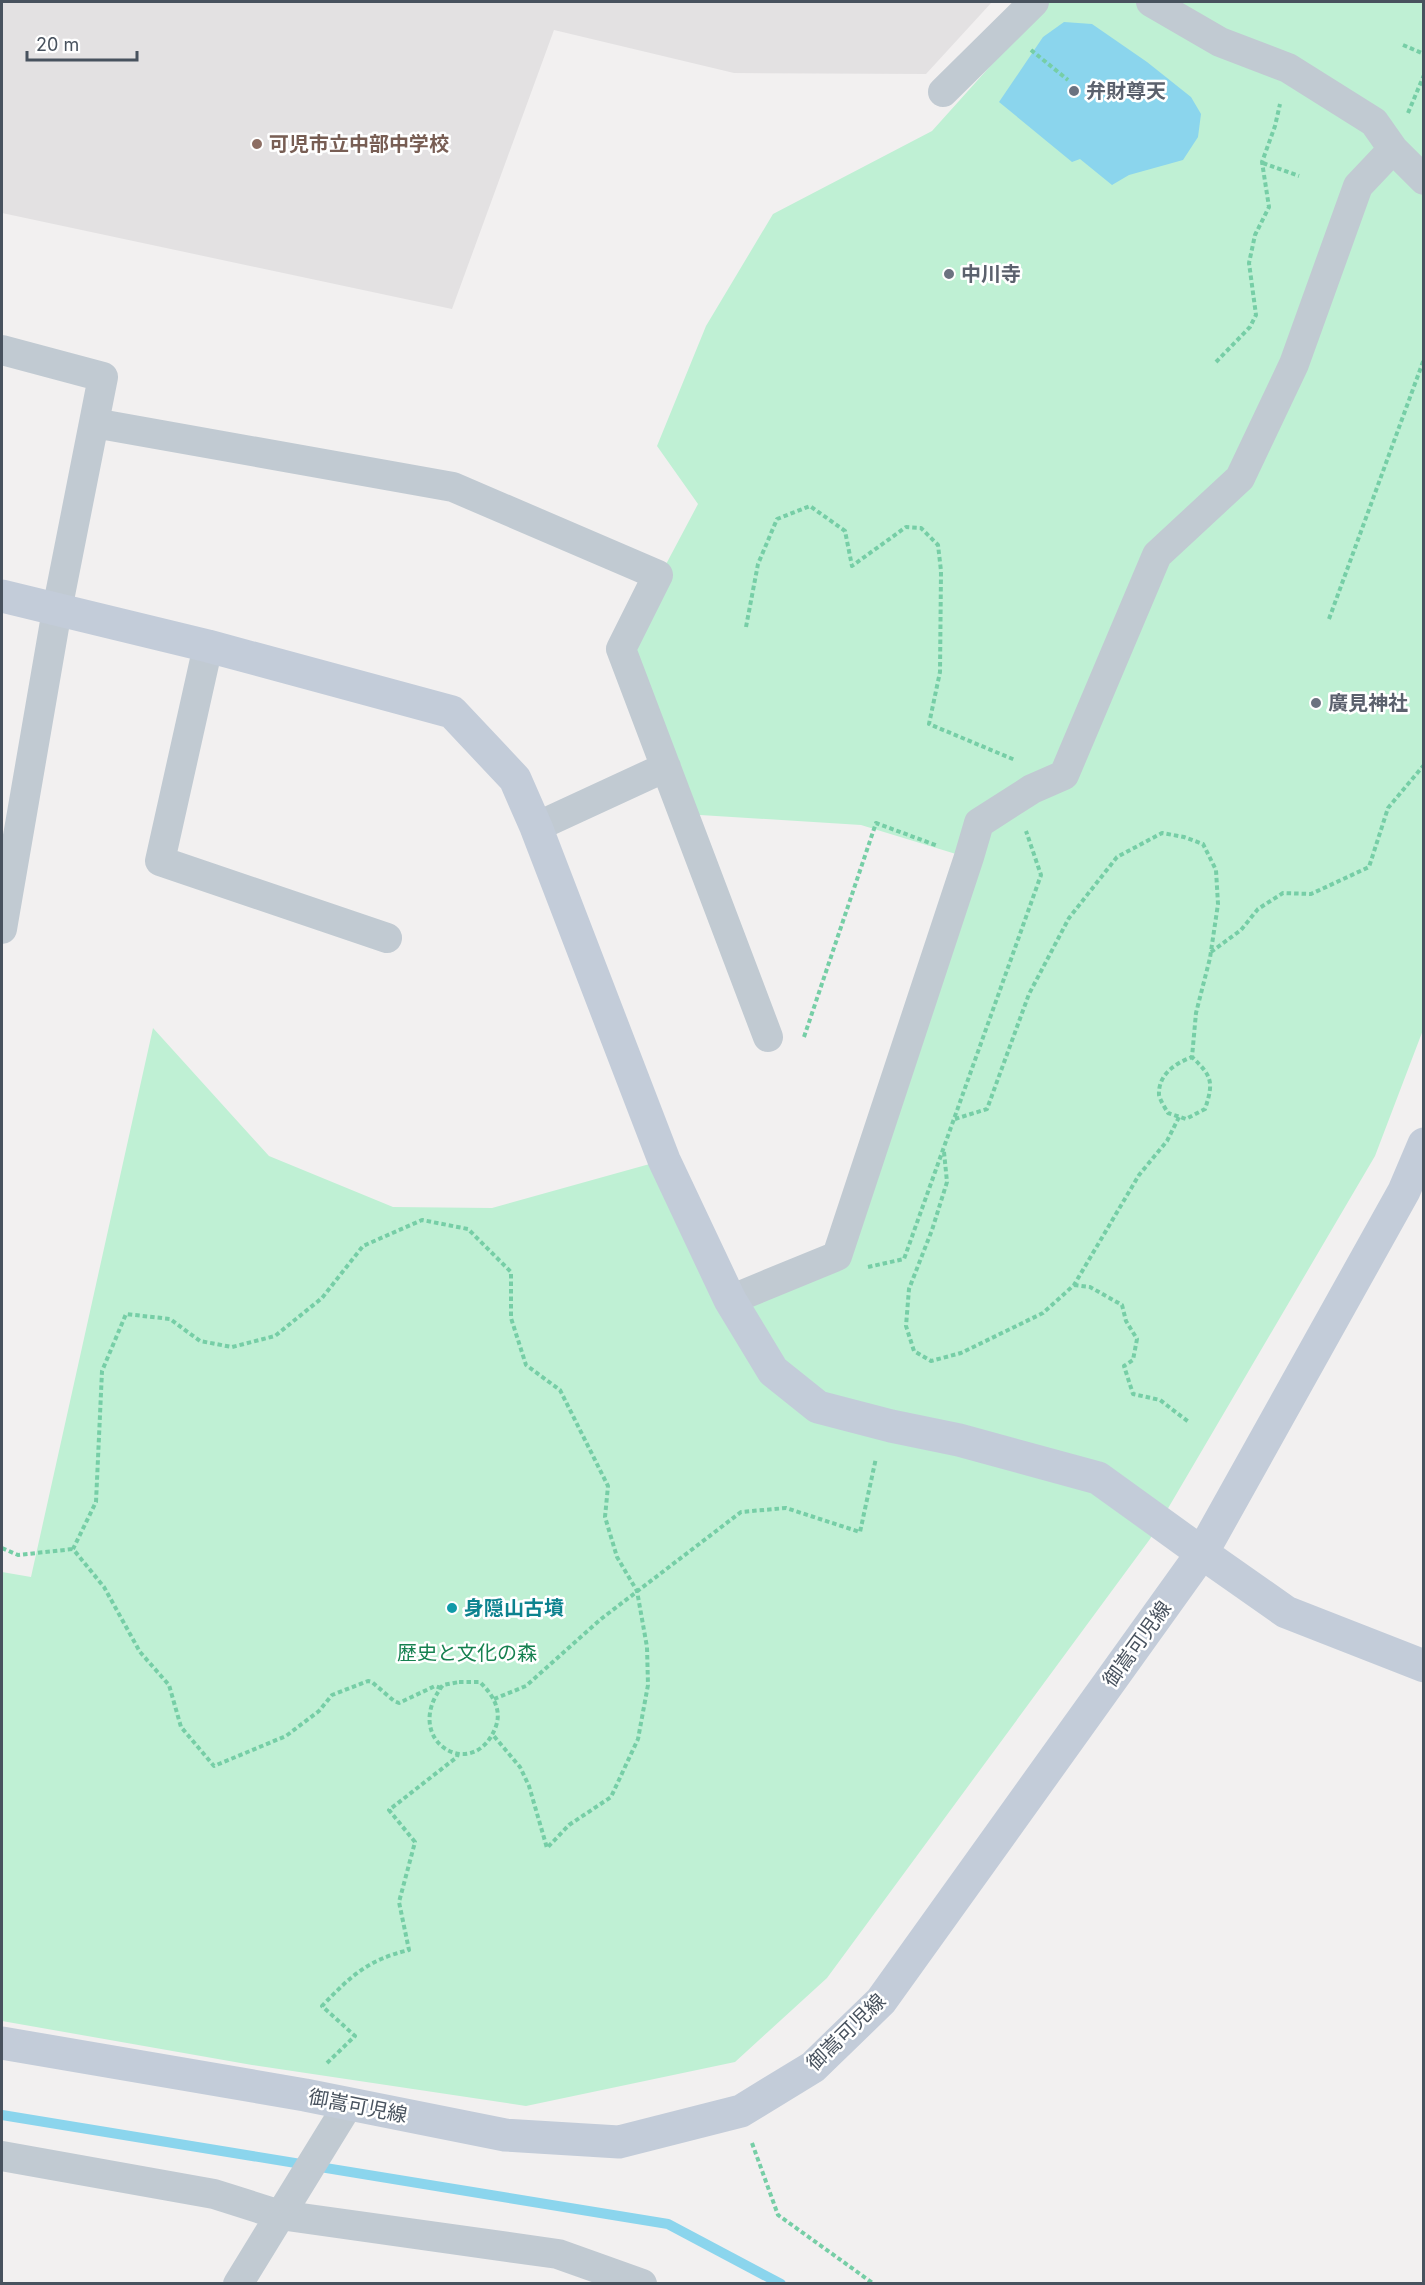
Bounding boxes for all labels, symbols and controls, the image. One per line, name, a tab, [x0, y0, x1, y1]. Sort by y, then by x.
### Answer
scale bar	[27, 24, 136, 62]
text: 20 m	[36, 34, 79, 55]
place label: 弁財尊天	[1086, 79, 1166, 103]
marker: 弁財尊天	[1067, 84, 1081, 98]
place label: 可児市立中部中学校	[269, 132, 449, 156]
marker: 可児市立中部中学校	[250, 137, 264, 151]
place label: 中川寺	[961, 262, 1021, 286]
marker: 中川寺	[942, 267, 956, 281]
place label: 廣見神社	[1328, 691, 1408, 715]
marker: 廣見神社	[1309, 696, 1323, 710]
place label: 身隠山古墳	[464, 1596, 564, 1620]
street label: 御嵩可児線	[1098, 1596, 1176, 1692]
marker: 身隠山古墳	[445, 1601, 459, 1615]
park label: 歴史と文化の森	[397, 1641, 537, 1665]
street label: 御嵩可児線	[802, 1989, 890, 2075]
street label: 御嵩可児線	[307, 2085, 409, 2127]

